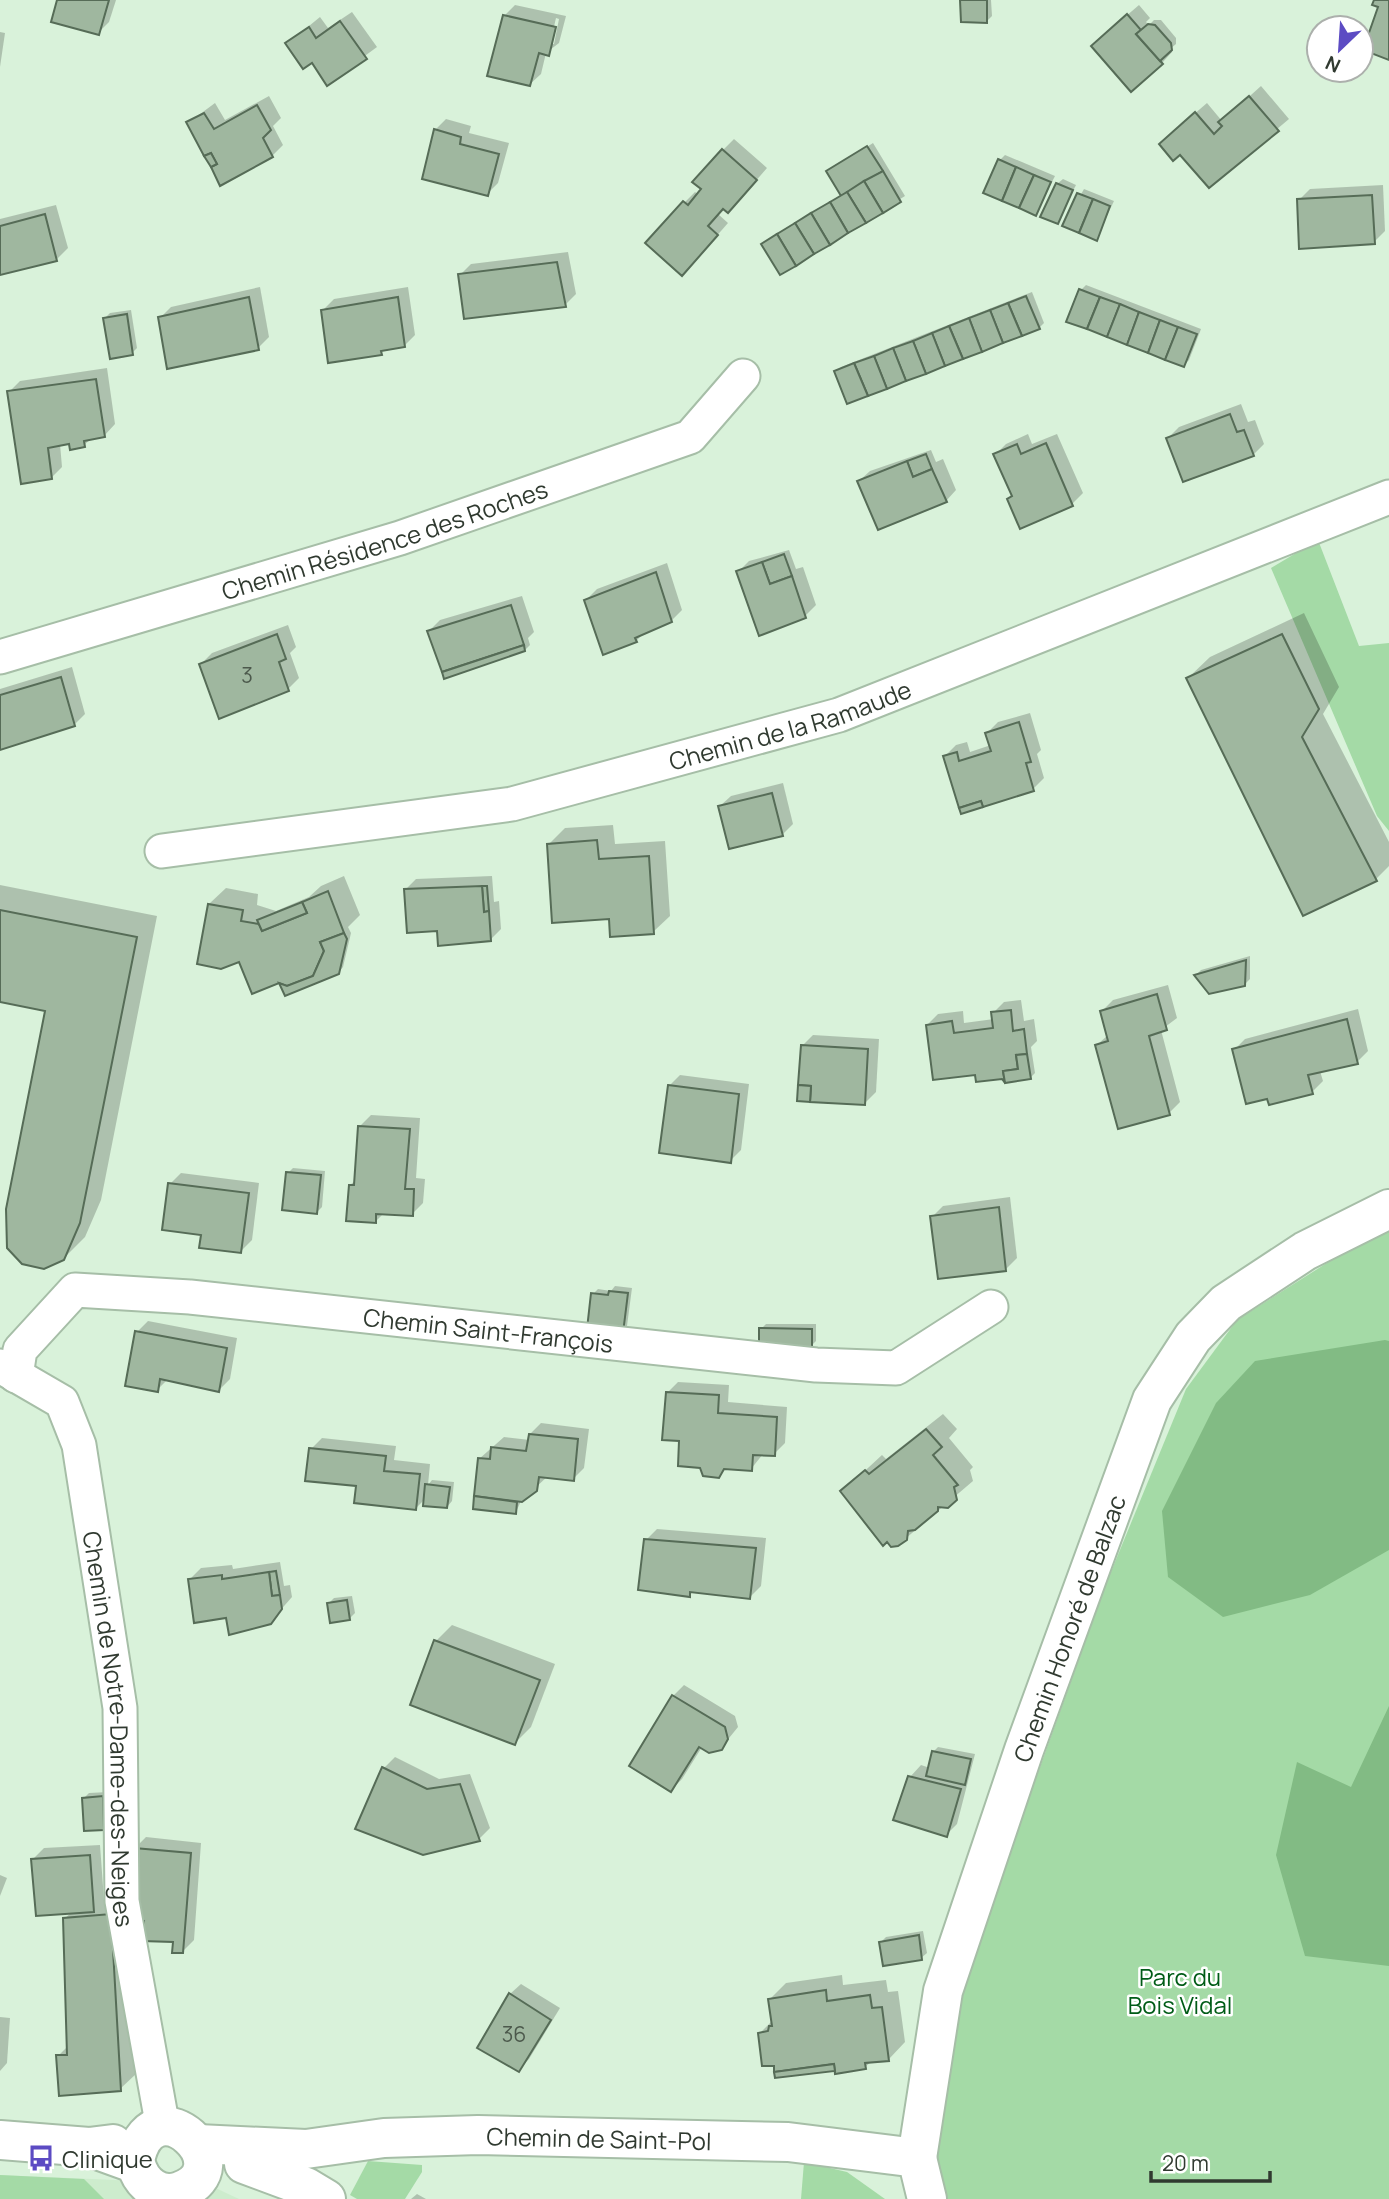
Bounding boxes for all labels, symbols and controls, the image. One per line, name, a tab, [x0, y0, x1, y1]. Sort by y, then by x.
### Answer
north arrow	[1305, 14, 1375, 84]
text: N	[1321, 50, 1344, 79]
street label: Chemin Résidence des Roches	[217, 471, 552, 607]
house number: 3	[241, 661, 253, 689]
street label: Chemin de la Ramaude	[665, 672, 916, 777]
street label: Chemin Saint-François	[362, 1299, 615, 1359]
street label: Chemin Honoré de Balzac	[1005, 1490, 1133, 1766]
street label: Chemin de Notre-Dame-des-Neiges	[76, 1529, 143, 1929]
park label: Parc du Bois Vidal	[1128, 1960, 1232, 2021]
house number: 36	[502, 2020, 526, 2048]
street label: Chemin de Saint-Pol	[486, 2119, 712, 2157]
scale bar	[1151, 2140, 1270, 2184]
place label: Clinique	[62, 2142, 153, 2175]
bus stop icon: Clinique	[26, 2143, 56, 2173]
text: 20 m	[1162, 2149, 1209, 2177]

